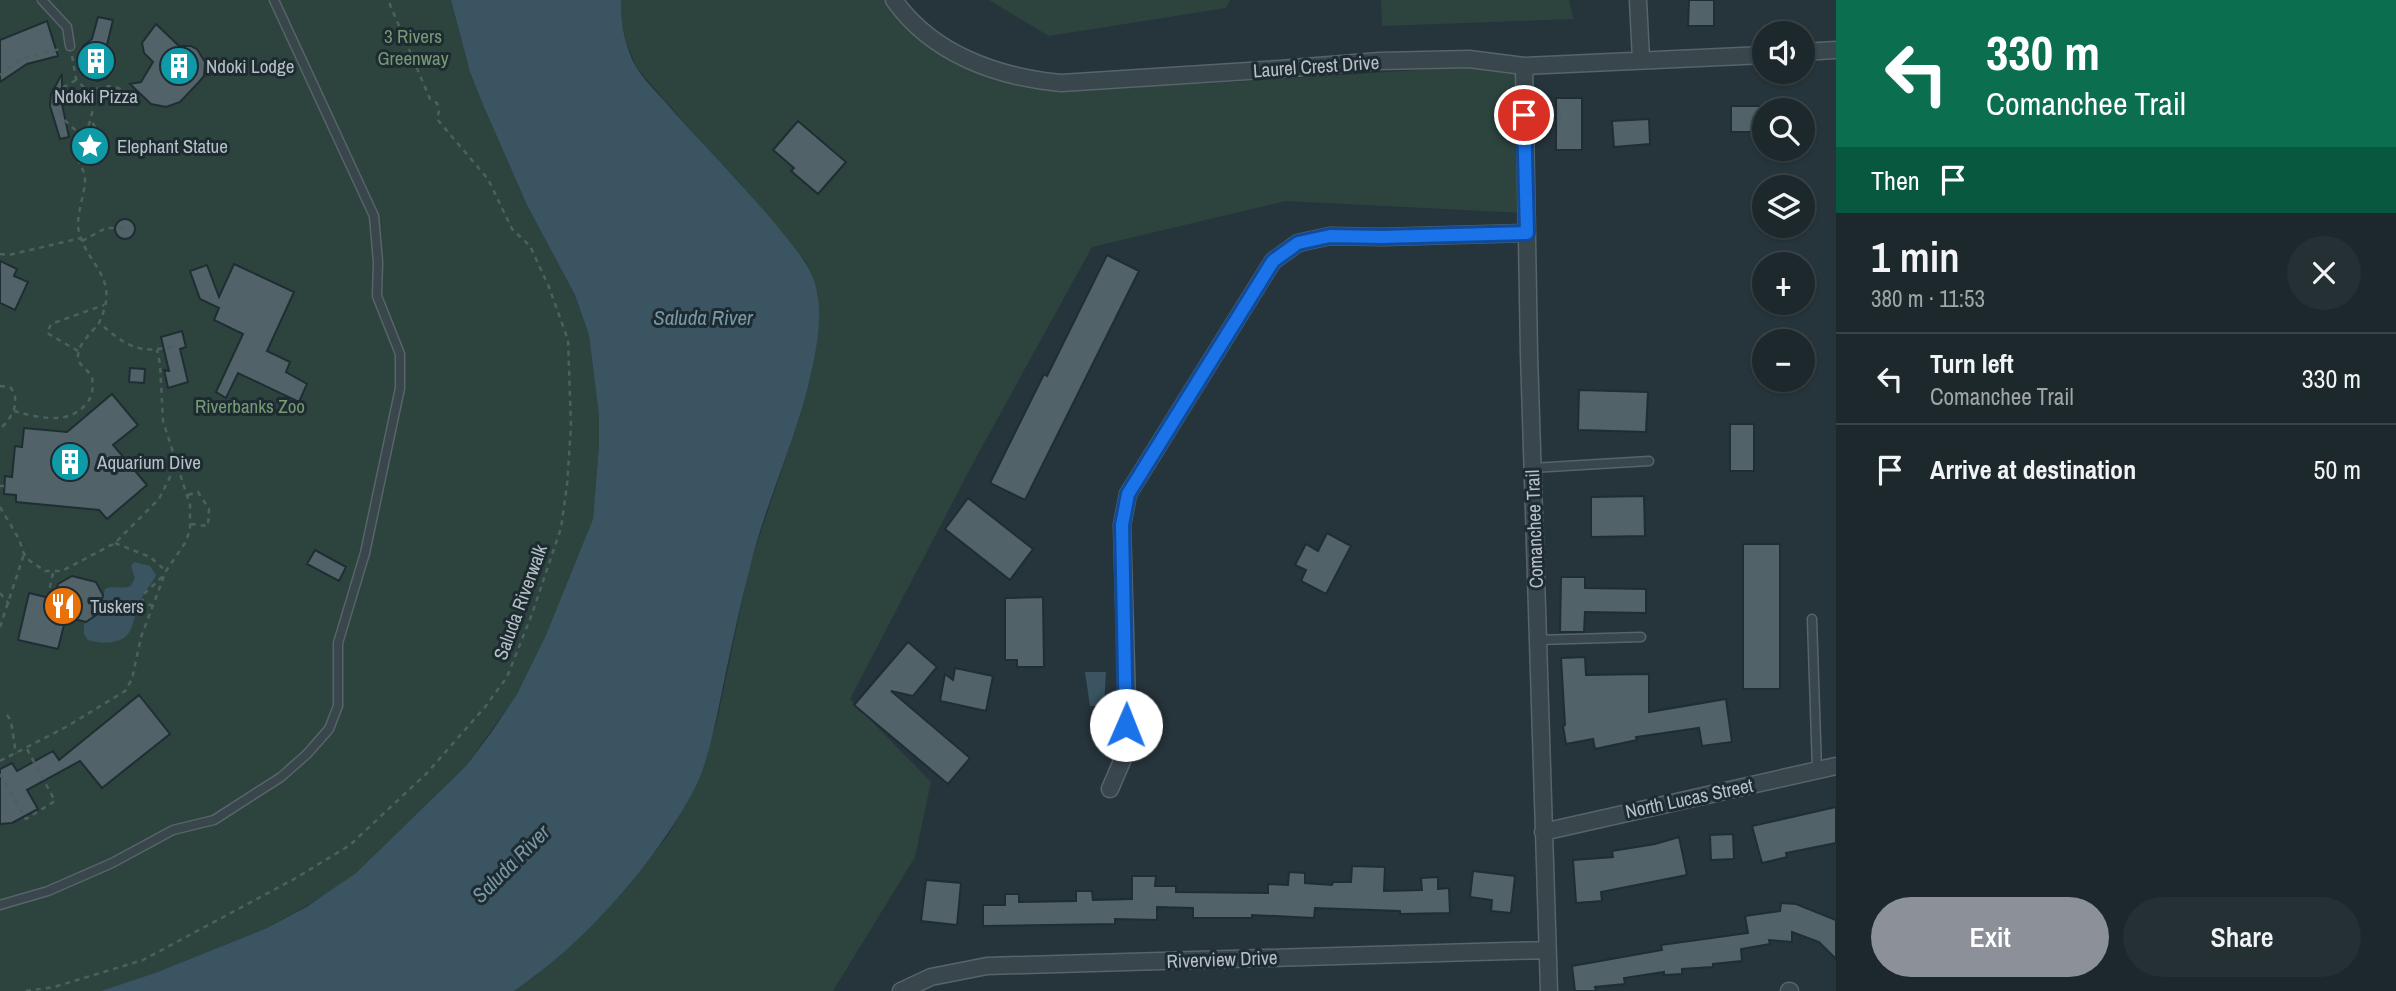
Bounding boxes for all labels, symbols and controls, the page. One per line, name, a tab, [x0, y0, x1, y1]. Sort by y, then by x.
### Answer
text: 330 m	[1986, 19, 2100, 85]
map controls	[1752, 21, 1815, 392]
button: sound	[1752, 21, 1815, 84]
park label: 3 Rivers Greenway	[377, 23, 449, 71]
icon: left	[1871, 28, 1962, 119]
building icon: Ndoki Pizza	[75, 40, 117, 82]
building icon: Ndoki Lodge	[158, 45, 200, 87]
street label: Laurel Crest Drive	[1252, 49, 1380, 83]
place label: Ndoki Lodge	[206, 53, 294, 79]
text: Comanchee Trail	[1986, 82, 2186, 125]
place label: Ndoki Pizza	[54, 83, 138, 109]
pin	[1494, 85, 1554, 145]
icon: arrive	[1505, 96, 1543, 134]
button: search	[1752, 98, 1815, 161]
place icon: Elephant Statue	[69, 125, 111, 167]
place label: Elephant Statue	[117, 133, 228, 159]
icon: arrive	[1934, 161, 1972, 199]
text: Then	[1871, 163, 1920, 198]
button: layers	[1752, 175, 1815, 238]
text: 1 min	[1871, 229, 1960, 285]
button: close	[2287, 236, 2361, 310]
button: +	[1752, 252, 1815, 315]
text: 380 m · 11:53	[1871, 283, 1985, 314]
water label: Saluda River	[653, 303, 754, 332]
button: −	[1752, 329, 1815, 392]
text: Turn left	[1930, 346, 2014, 381]
icon: left	[1871, 360, 1909, 398]
text: 330 m	[2302, 361, 2361, 396]
text: Comanchee Trail	[1930, 381, 2074, 412]
park label: Riverbanks Zoo	[195, 393, 305, 419]
building icon: Aquarium Dive	[49, 441, 91, 483]
place label: Aquarium Dive	[96, 449, 201, 475]
icon: arrive	[1871, 451, 1909, 489]
text: Arrive at destination	[1930, 452, 2136, 487]
text: 50 m	[2314, 452, 2361, 487]
street label: Comanchee Trail	[1519, 469, 1549, 589]
street label: Saluda Riverwalk	[487, 540, 553, 663]
restaurant icon: Tuskers	[42, 585, 84, 627]
place label: Tuskers	[90, 593, 144, 619]
position arrow	[1089, 688, 1163, 762]
street label: North Lucas Street	[1623, 772, 1756, 824]
water label: Saluda River	[465, 817, 557, 909]
button: Exit	[1871, 897, 2109, 977]
button: Share	[2123, 897, 2361, 977]
street label: Riverview Drive	[1166, 944, 1278, 974]

